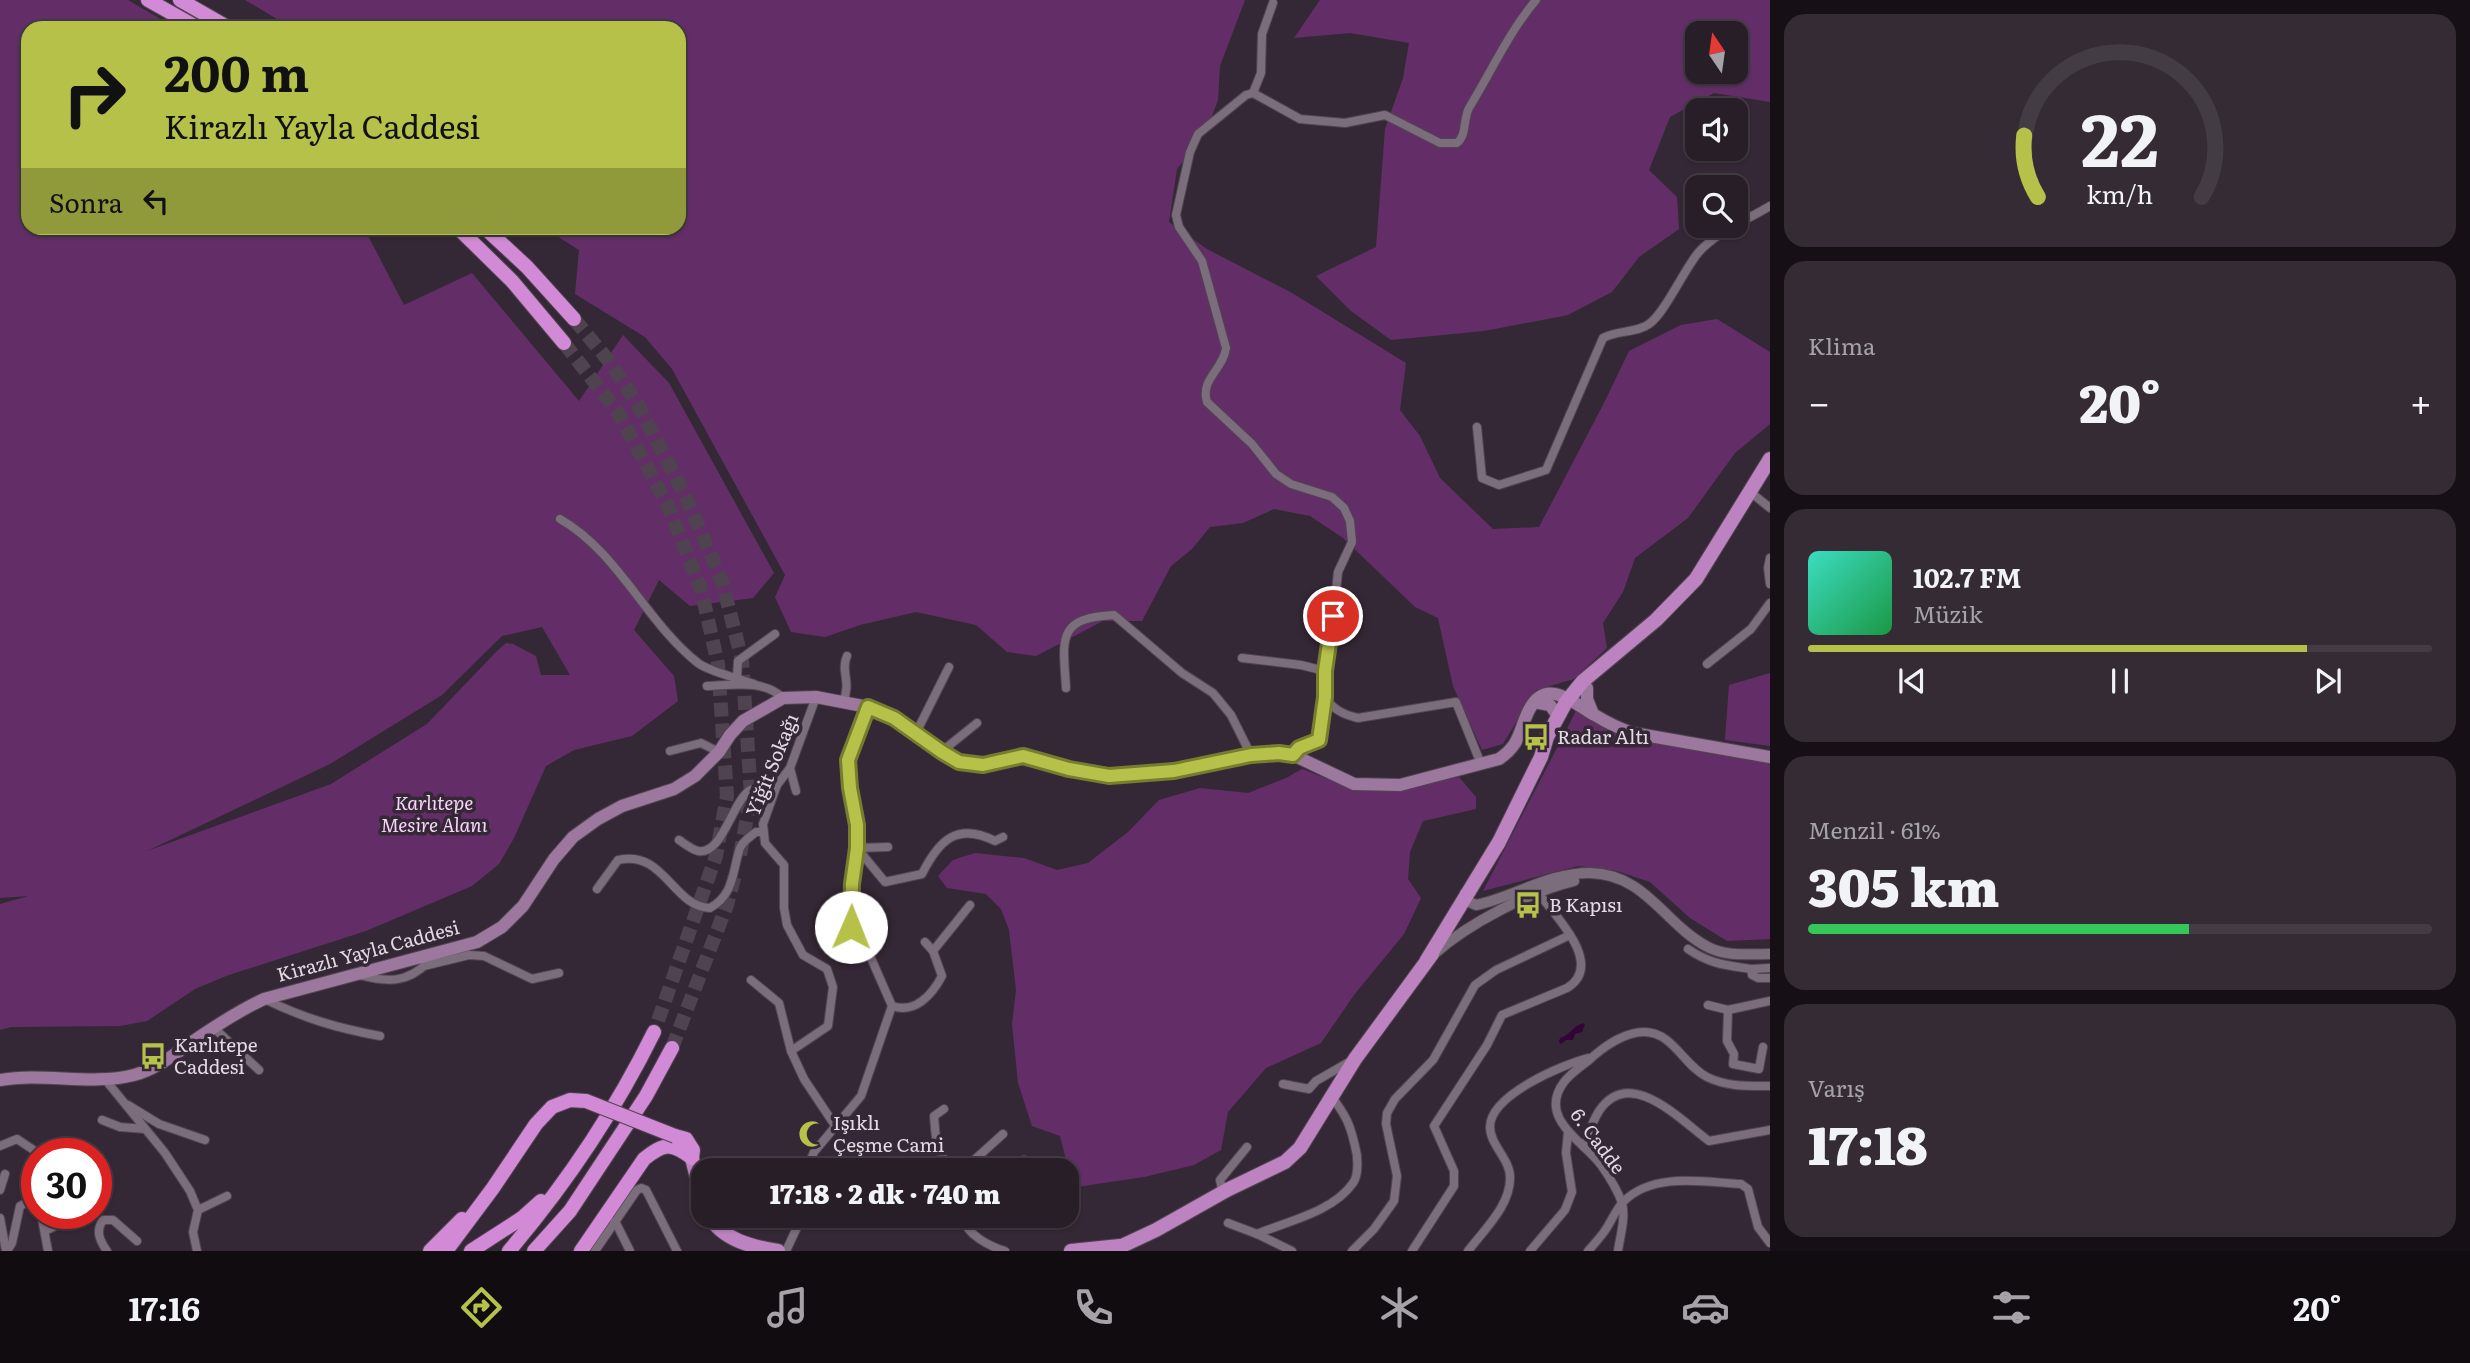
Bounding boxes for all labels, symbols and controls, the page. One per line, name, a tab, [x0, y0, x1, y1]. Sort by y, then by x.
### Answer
north arrow	[1685, 21, 1748, 84]
map controls	[1685, 21, 1748, 238]
text: 200 m	[164, 34, 309, 107]
icon: right	[49, 49, 140, 140]
text: 22	[2081, 81, 2159, 189]
button: sound	[1685, 98, 1748, 161]
text: Kirazlı Yayla Caddesi	[164, 101, 480, 149]
button: search	[1685, 175, 1748, 238]
text: km/h	[2087, 175, 2153, 212]
text: Sonra	[49, 182, 123, 221]
icon: left	[137, 182, 175, 220]
text: Klima	[1808, 328, 1875, 362]
text: 20°	[2079, 362, 2161, 439]
text: −	[1808, 372, 1830, 429]
text: +	[2410, 372, 2432, 429]
text: 102.7 FM	[1913, 557, 2021, 596]
pin	[1303, 586, 1363, 646]
text: Müzik	[1913, 596, 1983, 630]
icon: arrive	[1314, 597, 1352, 635]
icon: previous	[1893, 662, 1931, 700]
icon: pause	[2101, 662, 2139, 700]
icon: next	[2309, 662, 2347, 700]
street label: Yiğit Sokağı	[738, 709, 804, 820]
bus stop icon: Radar Altı	[1521, 722, 1551, 752]
place label: Radar Altı	[1557, 722, 1649, 750]
park label: Karlıtepe Mesire Alanı	[381, 788, 488, 838]
text: Menzil · 61%	[1808, 812, 1941, 846]
text: 305 km	[1808, 846, 2000, 923]
position arrow	[814, 890, 888, 964]
bus stop icon: B Kapısı	[1513, 890, 1543, 920]
place label: B Kapısı	[1549, 890, 1622, 918]
street label: Kirazlı Yayla Caddesi	[273, 912, 462, 988]
place label: Karlıtepe Caddesi	[174, 1030, 258, 1080]
bus stop icon: Karlıtepe Caddesi	[138, 1041, 168, 1071]
text: Varış	[1808, 1070, 1865, 1104]
street label: 6. Cadde	[1565, 1102, 1633, 1179]
text: 17:18	[1808, 1104, 1927, 1181]
place label: Işıklı Çeşme Cami	[833, 1108, 944, 1158]
mosque icon: Işıklı Çeşme Cami	[797, 1119, 827, 1149]
speed limit sign: 30	[21, 1138, 112, 1229]
text: 17:18 · 2 dk · 740 m	[770, 1173, 1000, 1212]
text: 17:16	[128, 1283, 200, 1331]
icon: directions	[457, 1283, 506, 1332]
icon: music	[763, 1283, 812, 1332]
icon: phone	[1069, 1283, 1118, 1332]
icon: climate	[1375, 1283, 1424, 1332]
icon: car	[1681, 1283, 1730, 1332]
icon: filters	[1987, 1283, 2036, 1332]
text: 20°	[2293, 1283, 2341, 1331]

